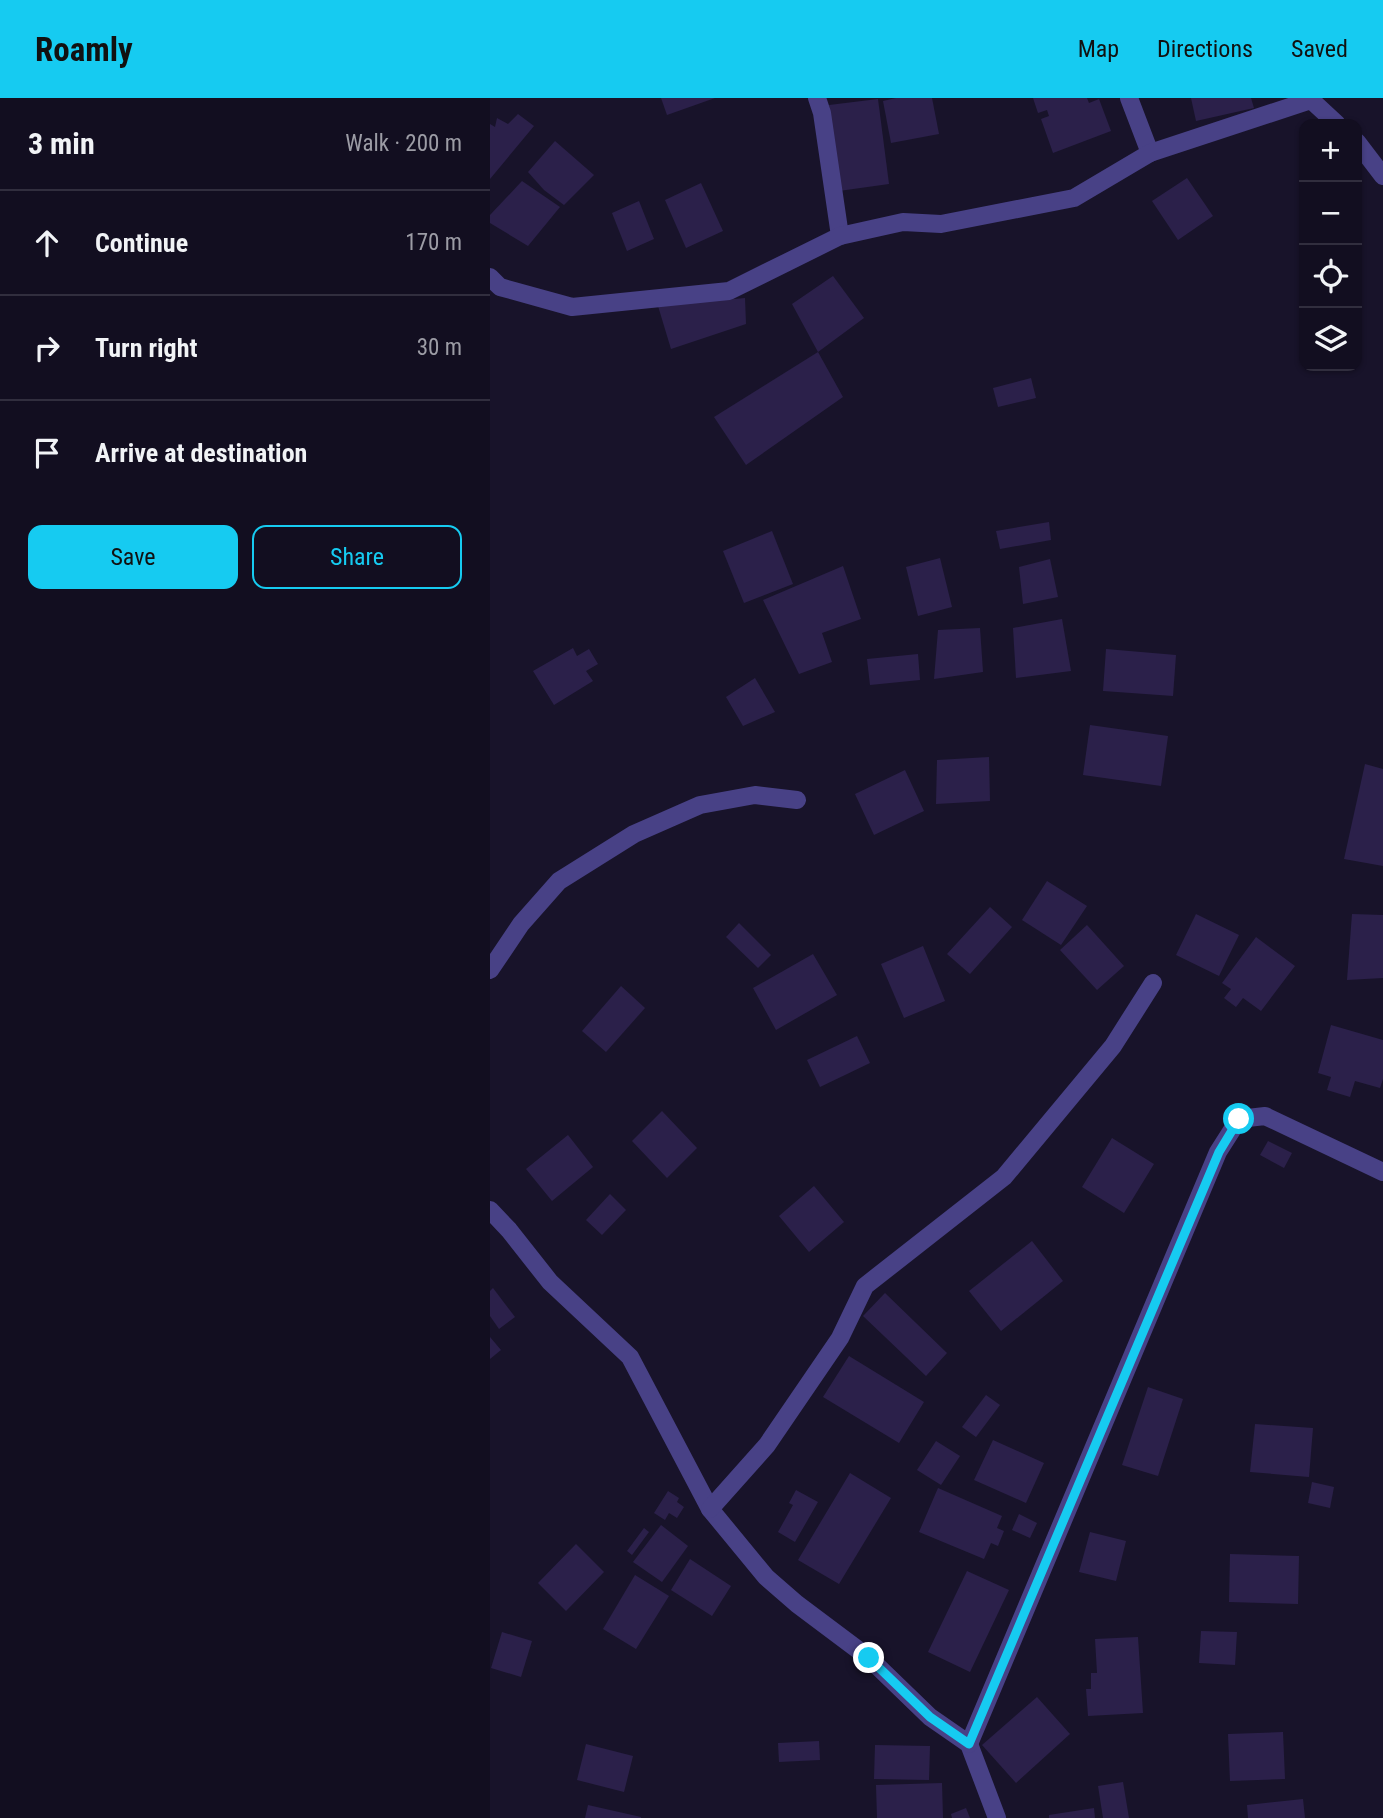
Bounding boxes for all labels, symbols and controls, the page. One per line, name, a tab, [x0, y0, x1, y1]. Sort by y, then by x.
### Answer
text: Roamly	[35, 30, 133, 69]
text: Map	[1078, 35, 1119, 63]
text: Directions	[1157, 35, 1253, 63]
text: Saved	[1291, 35, 1348, 63]
map controls	[1299, 119, 1362, 371]
button: +	[1299, 119, 1362, 182]
text: 3 min	[28, 126, 95, 161]
text: Walk · 200 m	[345, 130, 462, 157]
button: −	[1299, 182, 1362, 245]
icon: ahead	[28, 224, 66, 262]
text: Continue	[95, 228, 188, 258]
text: 170 m	[405, 229, 462, 256]
button: locate	[1299, 245, 1362, 308]
button: layers	[1299, 308, 1362, 371]
icon: right	[28, 329, 66, 367]
text: Turn right	[95, 333, 197, 363]
text: 30 m	[417, 334, 462, 361]
icon: arrive	[28, 434, 66, 472]
text: Arrive at destination	[95, 438, 307, 468]
button: Save	[28, 525, 238, 589]
button: Share	[252, 525, 462, 589]
route start	[1223, 1103, 1254, 1134]
route end	[853, 1642, 884, 1673]

